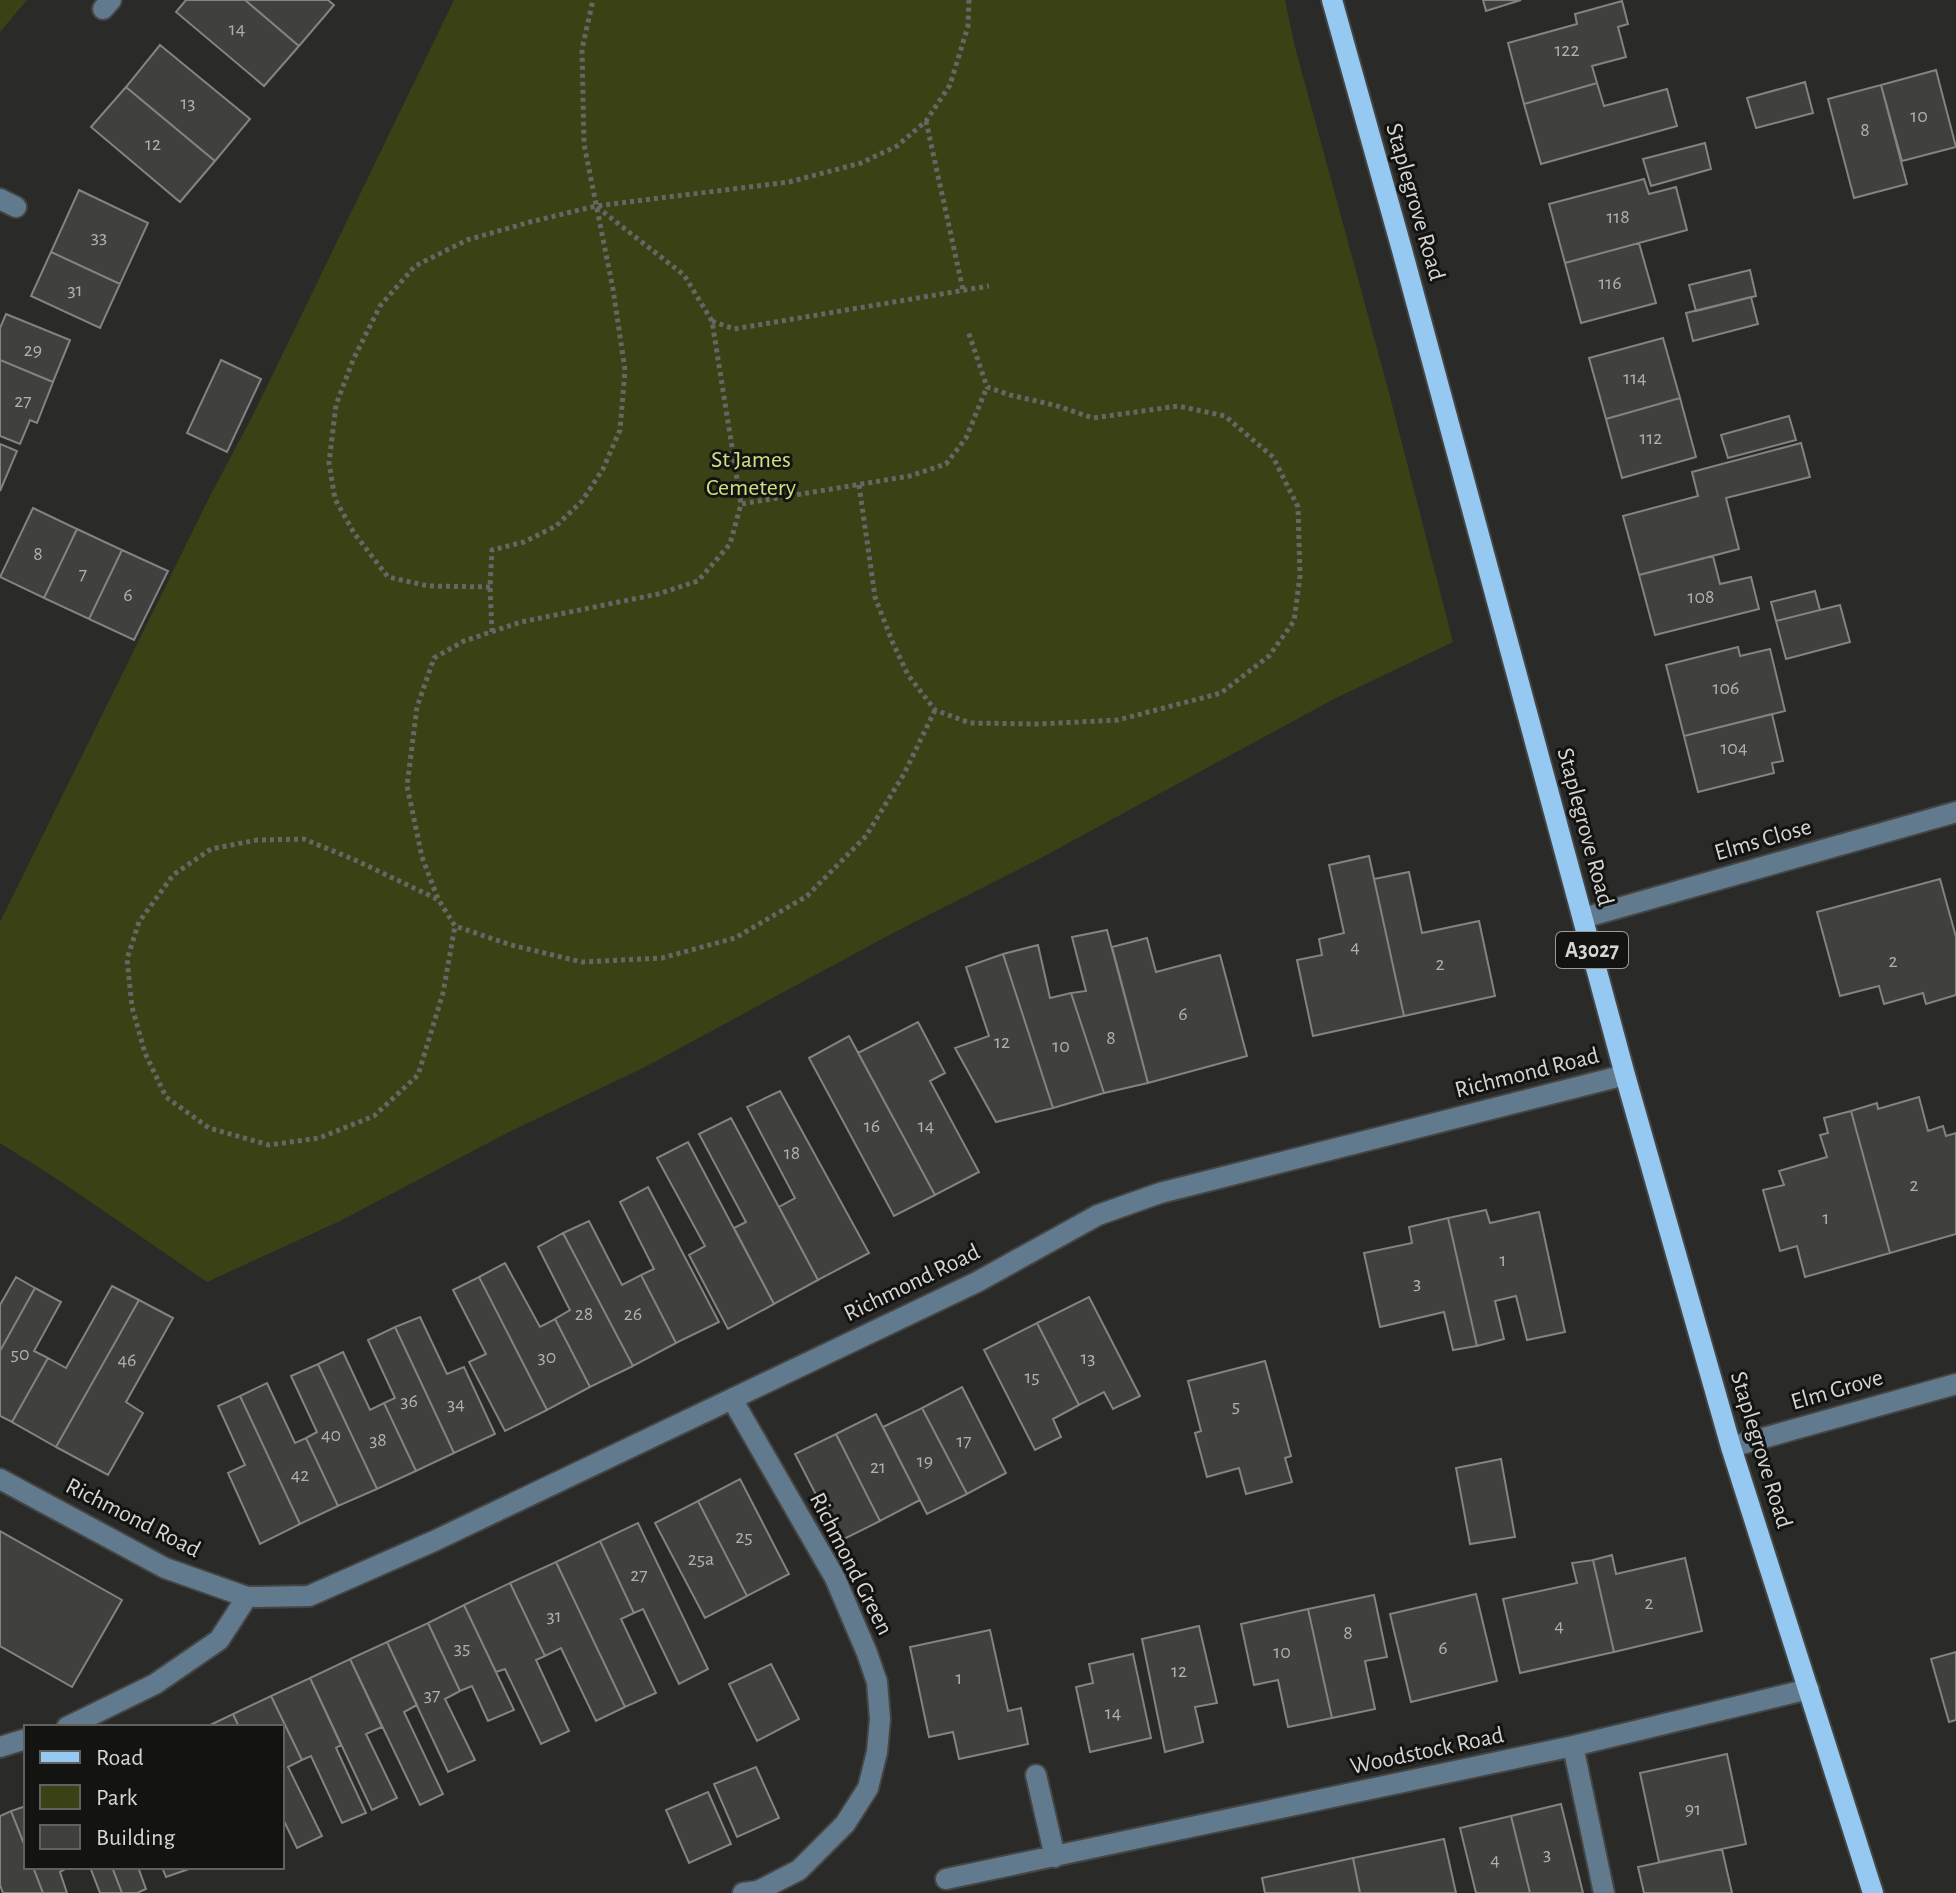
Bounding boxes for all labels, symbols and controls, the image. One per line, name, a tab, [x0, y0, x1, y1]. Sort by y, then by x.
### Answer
house number: 14	[229, 19, 245, 39]
house number: 122	[1554, 40, 1580, 60]
house number: 13	[180, 93, 196, 113]
house number: 10	[1910, 106, 1928, 126]
house number: 8	[1860, 120, 1870, 140]
street label: Staplegrove Road	[1381, 121, 1449, 283]
house number: 12	[145, 134, 161, 154]
house number: 118	[1606, 207, 1630, 227]
house number: 33	[91, 227, 107, 247]
house number: 116	[1598, 273, 1622, 293]
house number: 31	[67, 280, 83, 300]
house number: 29	[24, 340, 42, 360]
house number: 114	[1623, 368, 1647, 388]
house number: 27	[14, 391, 32, 411]
house number: 112	[1640, 428, 1662, 448]
park label: St James Cemetery	[706, 448, 796, 500]
house number: 8	[33, 544, 43, 564]
house number: 7	[79, 564, 87, 584]
house number: 6	[123, 585, 133, 605]
house number: 108	[1688, 587, 1714, 607]
house number: 106	[1713, 678, 1739, 698]
house number: 104	[1720, 738, 1748, 758]
street label: Staplegrove Road	[1552, 745, 1618, 909]
street label: Elms Close	[1712, 815, 1814, 865]
road number: A3027	[1556, 932, 1628, 968]
house number: 4	[1350, 937, 1360, 957]
house number: 2	[1888, 951, 1898, 971]
house number: 2	[1435, 954, 1445, 974]
house number: 6	[1178, 1004, 1188, 1024]
house number: 8	[1106, 1028, 1116, 1048]
house number: 12	[994, 1032, 1010, 1052]
house number: 10	[1052, 1036, 1070, 1056]
street label: Richmond Road	[1452, 1043, 1602, 1103]
house number: 16	[864, 1116, 880, 1136]
house number: 14	[918, 1116, 934, 1136]
house number: 18	[784, 1143, 800, 1163]
house number: 2	[1909, 1175, 1919, 1195]
house number: 1	[1823, 1208, 1829, 1228]
street label: Richmond Road	[840, 1240, 984, 1326]
house number: 1	[1500, 1250, 1506, 1270]
house number: 3	[1413, 1273, 1421, 1293]
house number: 28	[575, 1304, 593, 1324]
house number: 26	[624, 1304, 642, 1324]
house number: 50	[11, 1344, 29, 1364]
house number: 30	[538, 1347, 556, 1367]
house number: 13	[1080, 1348, 1096, 1368]
house number: 46	[117, 1350, 137, 1370]
street label: Elm Grove	[1788, 1365, 1886, 1415]
house number: 15	[1024, 1367, 1040, 1387]
street label: Staplegrove Road	[1726, 1369, 1796, 1531]
house number: 36	[400, 1391, 418, 1411]
house number: 34	[447, 1394, 465, 1414]
house number: 5	[1232, 1396, 1240, 1416]
house number: 40	[321, 1425, 341, 1445]
house number: 38	[369, 1430, 387, 1450]
house number: 17	[956, 1431, 972, 1451]
house number: 19	[917, 1451, 933, 1471]
house number: 21	[870, 1457, 886, 1477]
house number: 42	[291, 1465, 309, 1485]
street label: Richmond Road	[62, 1474, 204, 1562]
street label: Richmond Green	[805, 1489, 897, 1639]
house number: 25	[735, 1527, 753, 1547]
house number: 25a	[688, 1549, 714, 1569]
house number: 27	[630, 1565, 648, 1585]
house number: 2	[1644, 1593, 1654, 1613]
house number: 31	[546, 1606, 562, 1626]
house number: 4	[1554, 1616, 1564, 1636]
house number: 8	[1343, 1623, 1353, 1643]
house number: 35	[454, 1638, 470, 1658]
house number: 6	[1438, 1638, 1448, 1658]
house number: 10	[1273, 1642, 1291, 1662]
house number: 12	[1171, 1661, 1187, 1681]
house number: 1	[956, 1668, 962, 1688]
house number: 37	[424, 1685, 440, 1705]
house number: 14	[1105, 1703, 1121, 1723]
street label: Woodstock Road	[1348, 1723, 1506, 1779]
legend	[24, 1725, 284, 1869]
text: Road	[96, 1746, 144, 1770]
text: Park	[96, 1786, 137, 1810]
house number: 91	[1685, 1799, 1701, 1819]
text: Building	[96, 1826, 175, 1850]
house number: 3	[1543, 1844, 1551, 1864]
house number: 4	[1490, 1850, 1500, 1870]

